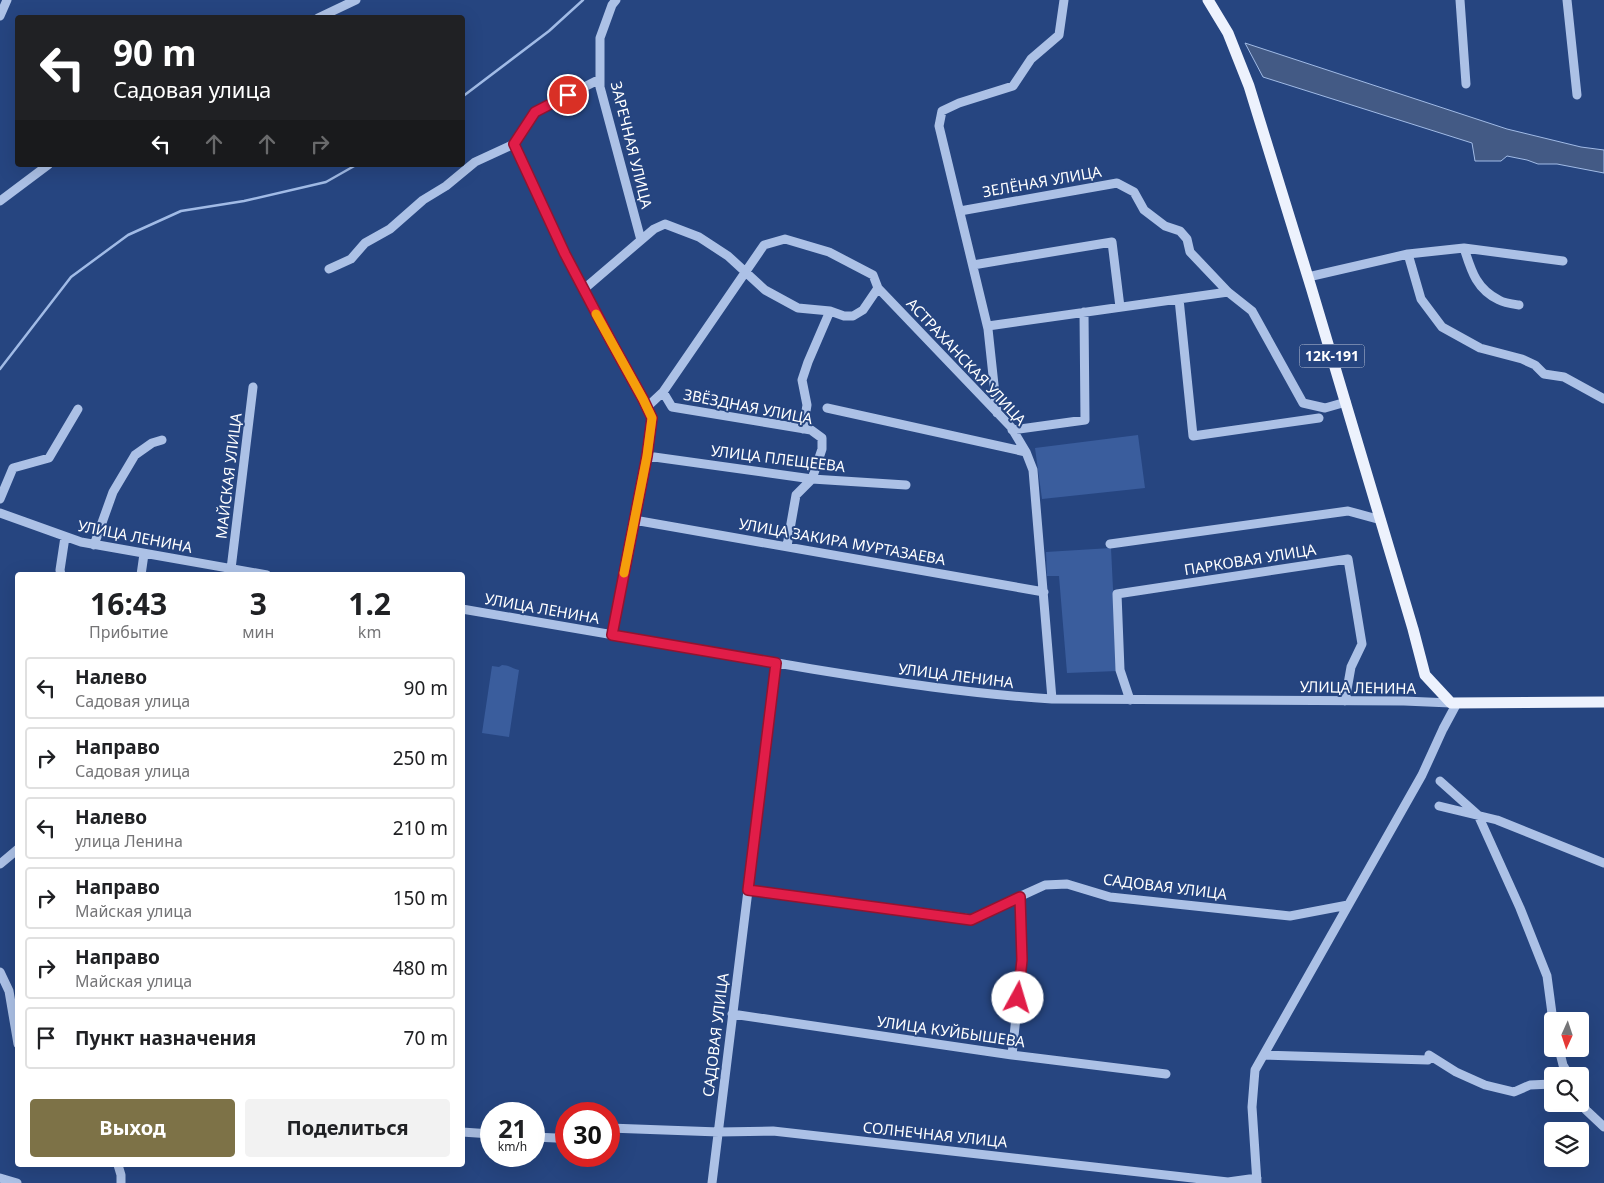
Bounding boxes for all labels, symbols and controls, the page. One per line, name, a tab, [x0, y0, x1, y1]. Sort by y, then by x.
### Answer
text: 90 m	[113, 29, 196, 76]
icon: left	[30, 35, 95, 100]
text: Садовая улица	[113, 74, 271, 104]
pin	[547, 74, 589, 116]
street label: ЗАРЕЧНАЯ УЛИЦА	[607, 79, 658, 211]
icon: arrive	[554, 81, 582, 109]
icon: left	[147, 130, 175, 158]
icon: ahead	[200, 130, 228, 158]
icon: ahead	[253, 130, 281, 158]
icon: right	[306, 130, 334, 158]
street label: ЗЕЛЁНАЯ УЛИЦА	[981, 161, 1103, 201]
street label: АСТРАХАНСКАЯ УЛИЦА	[902, 293, 1031, 430]
road number: 12К-191	[1300, 344, 1364, 368]
street label: ЗВЁЗДНАЯ УЛИЦА	[682, 384, 815, 428]
street label: МАЙСКАЯ УЛИЦА	[210, 411, 246, 540]
street label: УЛИЦА ПЛЕЩЕЕВА	[710, 440, 847, 476]
street label: УЛИЦА ЗАКИРА МУРТАЗАЕВА	[737, 513, 948, 569]
street label: УЛИЦА ЛЕНИНА	[76, 515, 195, 557]
street label: ПАРКОВАЯ УЛИЦА	[1182, 539, 1318, 579]
text: 16:43	[90, 583, 167, 624]
text: 3	[250, 583, 267, 624]
text: 1.2	[348, 583, 391, 624]
street label: УЛИЦА ЛЕНИНА	[483, 588, 602, 628]
text: Прибытие	[89, 621, 168, 643]
text: мин	[242, 621, 274, 643]
text: km	[358, 621, 381, 643]
street label: УЛИЦА ЛЕНИНА	[897, 658, 1015, 692]
text: Налево	[75, 664, 147, 690]
icon: left	[32, 674, 60, 702]
text: 90 m	[404, 675, 448, 701]
street label: УЛИЦА ЛЕНИНА	[1300, 676, 1417, 698]
text: Садовая улица	[75, 690, 190, 712]
text: Направо	[75, 734, 160, 760]
icon: right	[32, 744, 60, 772]
text: 250 m	[393, 745, 448, 771]
text: Садовая улица	[75, 760, 190, 782]
text: Налево	[75, 804, 147, 830]
icon: left	[32, 814, 60, 842]
text: 210 m	[393, 815, 448, 841]
text: улица Ленина	[75, 830, 183, 852]
street label: САДОВАЯ УЛИЦА	[1102, 868, 1229, 904]
text: Направо	[75, 874, 160, 900]
icon: right	[32, 884, 60, 912]
text: 150 m	[393, 885, 448, 911]
text: Майская улица	[75, 900, 192, 922]
text: Направо	[75, 944, 160, 970]
icon: right	[32, 954, 60, 982]
text: 480 m	[393, 955, 448, 981]
text: Майская улица	[75, 970, 192, 992]
street label: САДОВАЯ УЛИЦА	[697, 971, 733, 1098]
position arrow	[991, 971, 1043, 1023]
street label: УЛИЦА КУЙБЫШЕВА	[876, 1011, 1027, 1051]
north arrow	[1544, 1012, 1589, 1058]
map controls	[1544, 1012, 1589, 1167]
icon: arrive	[32, 1024, 60, 1052]
text: Пункт назначения	[75, 1025, 256, 1051]
text: 70 m	[404, 1025, 448, 1051]
button: search	[1544, 1067, 1589, 1112]
button: Выход	[30, 1099, 235, 1157]
button: Поделиться	[245, 1099, 450, 1157]
speed limit sign: 30	[555, 1102, 620, 1167]
text: 21	[498, 1111, 527, 1145]
street label: СОЛНЕЧНАЯ УЛИЦА	[862, 1116, 1009, 1152]
button: layers	[1544, 1122, 1589, 1167]
text: km/h	[498, 1138, 527, 1155]

